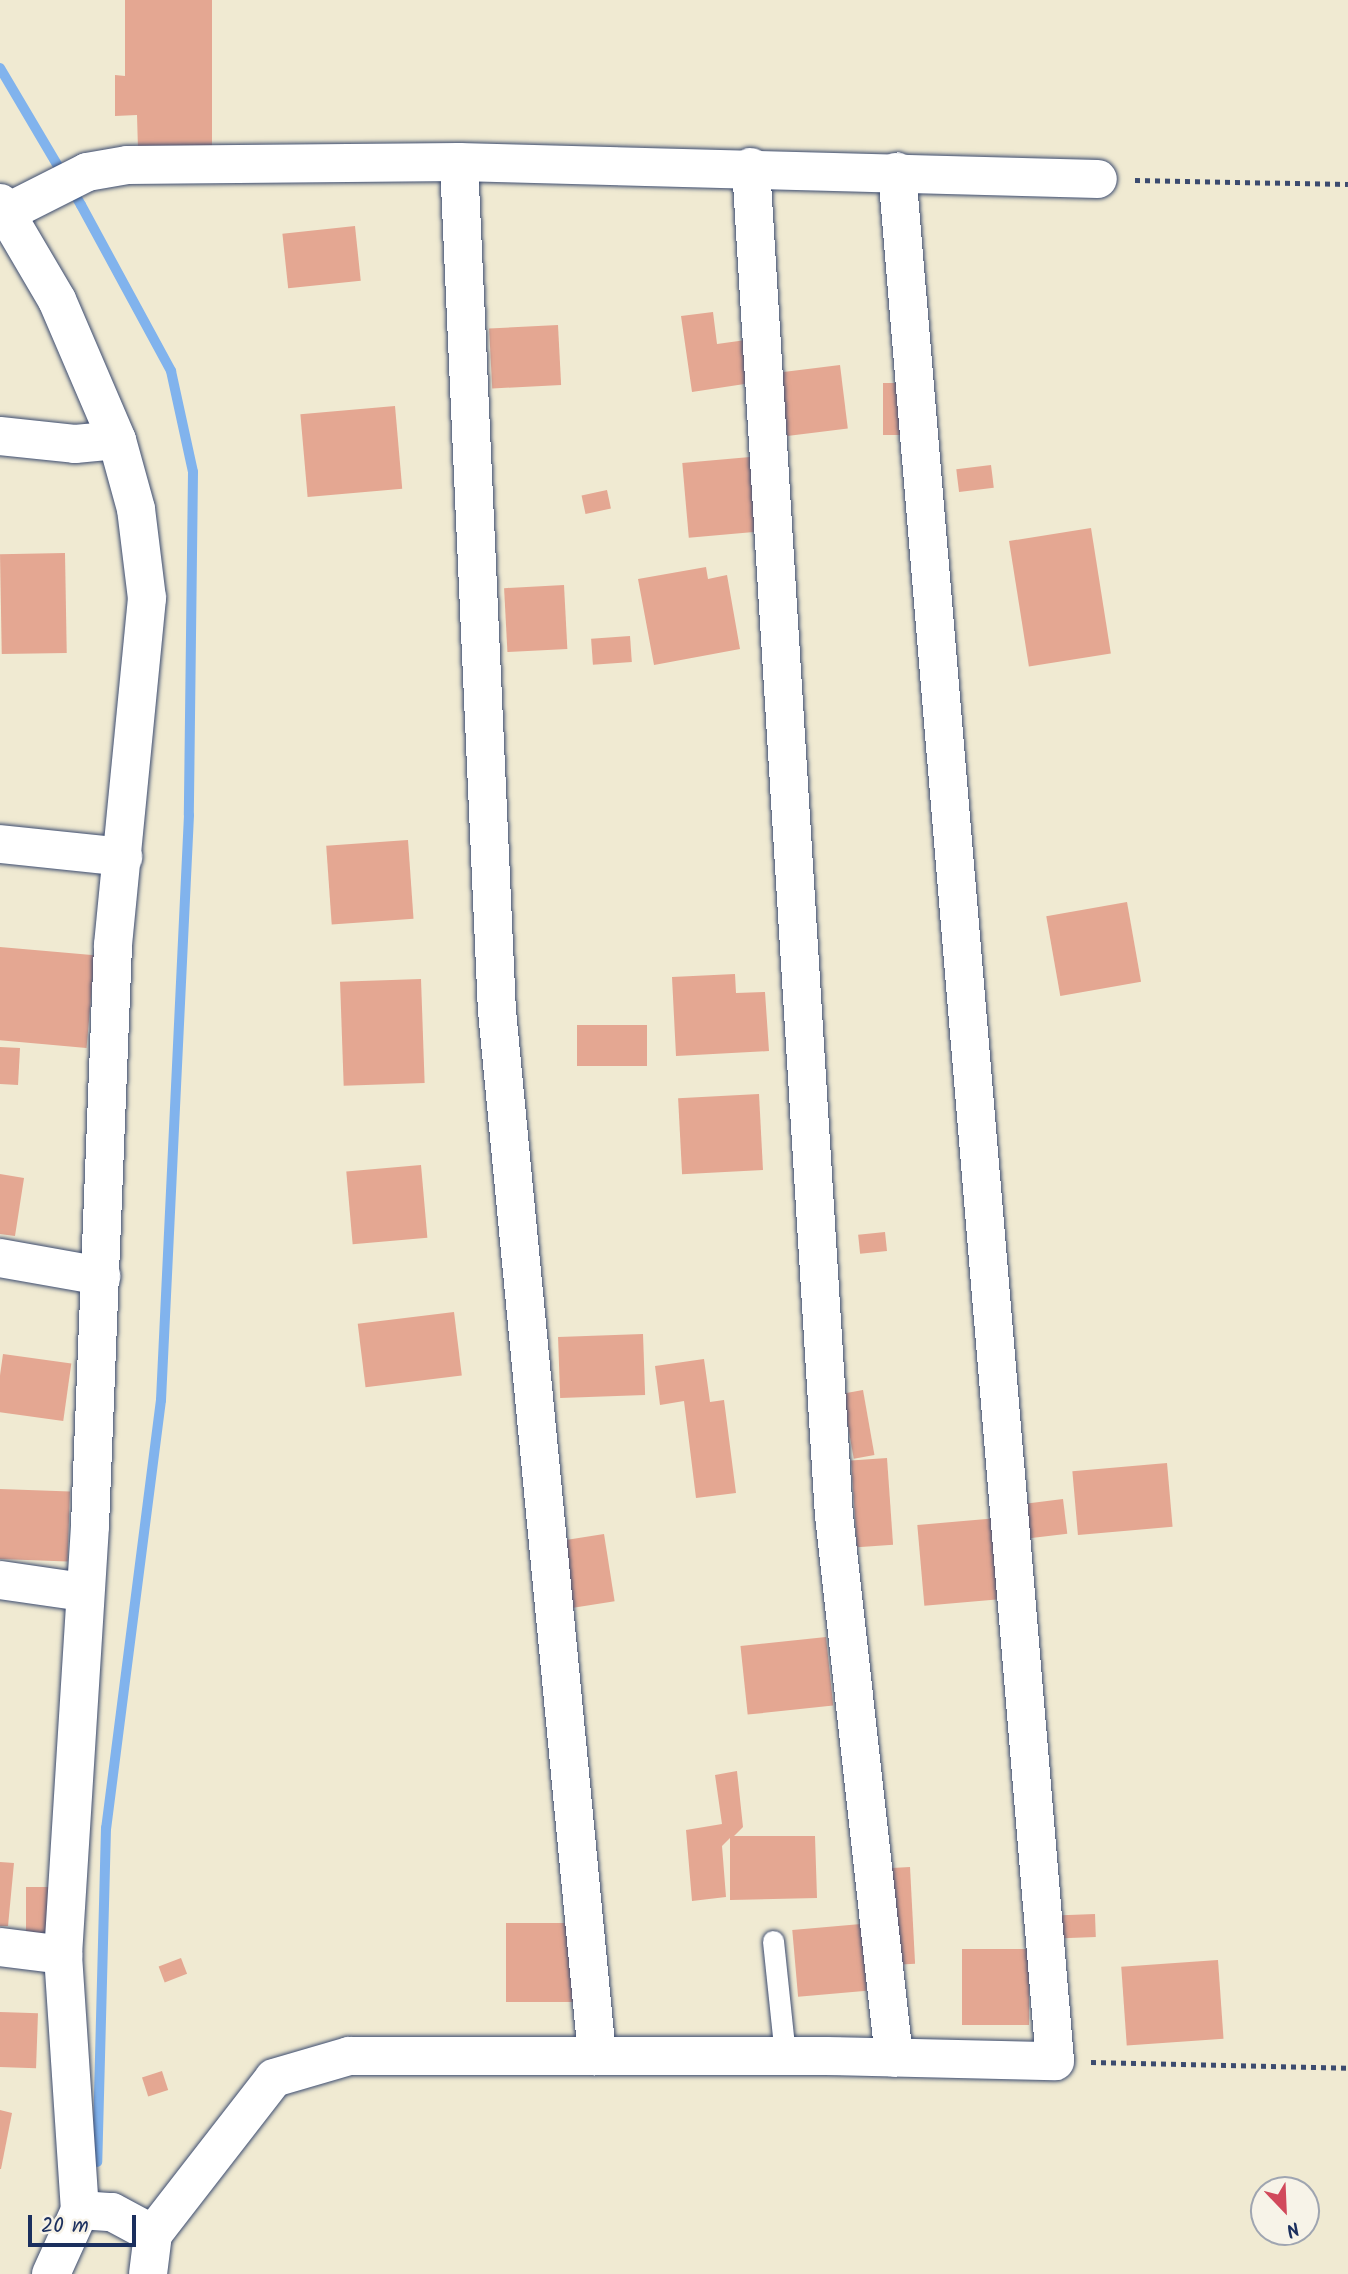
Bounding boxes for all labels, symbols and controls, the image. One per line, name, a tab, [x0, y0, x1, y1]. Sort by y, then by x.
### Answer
north arrow	[1250, 2176, 1320, 2246]
scale bar	[32, 2200, 140, 2244]
text: 20 m	[41, 2210, 89, 2243]
text: N	[1281, 2212, 1304, 2245]

